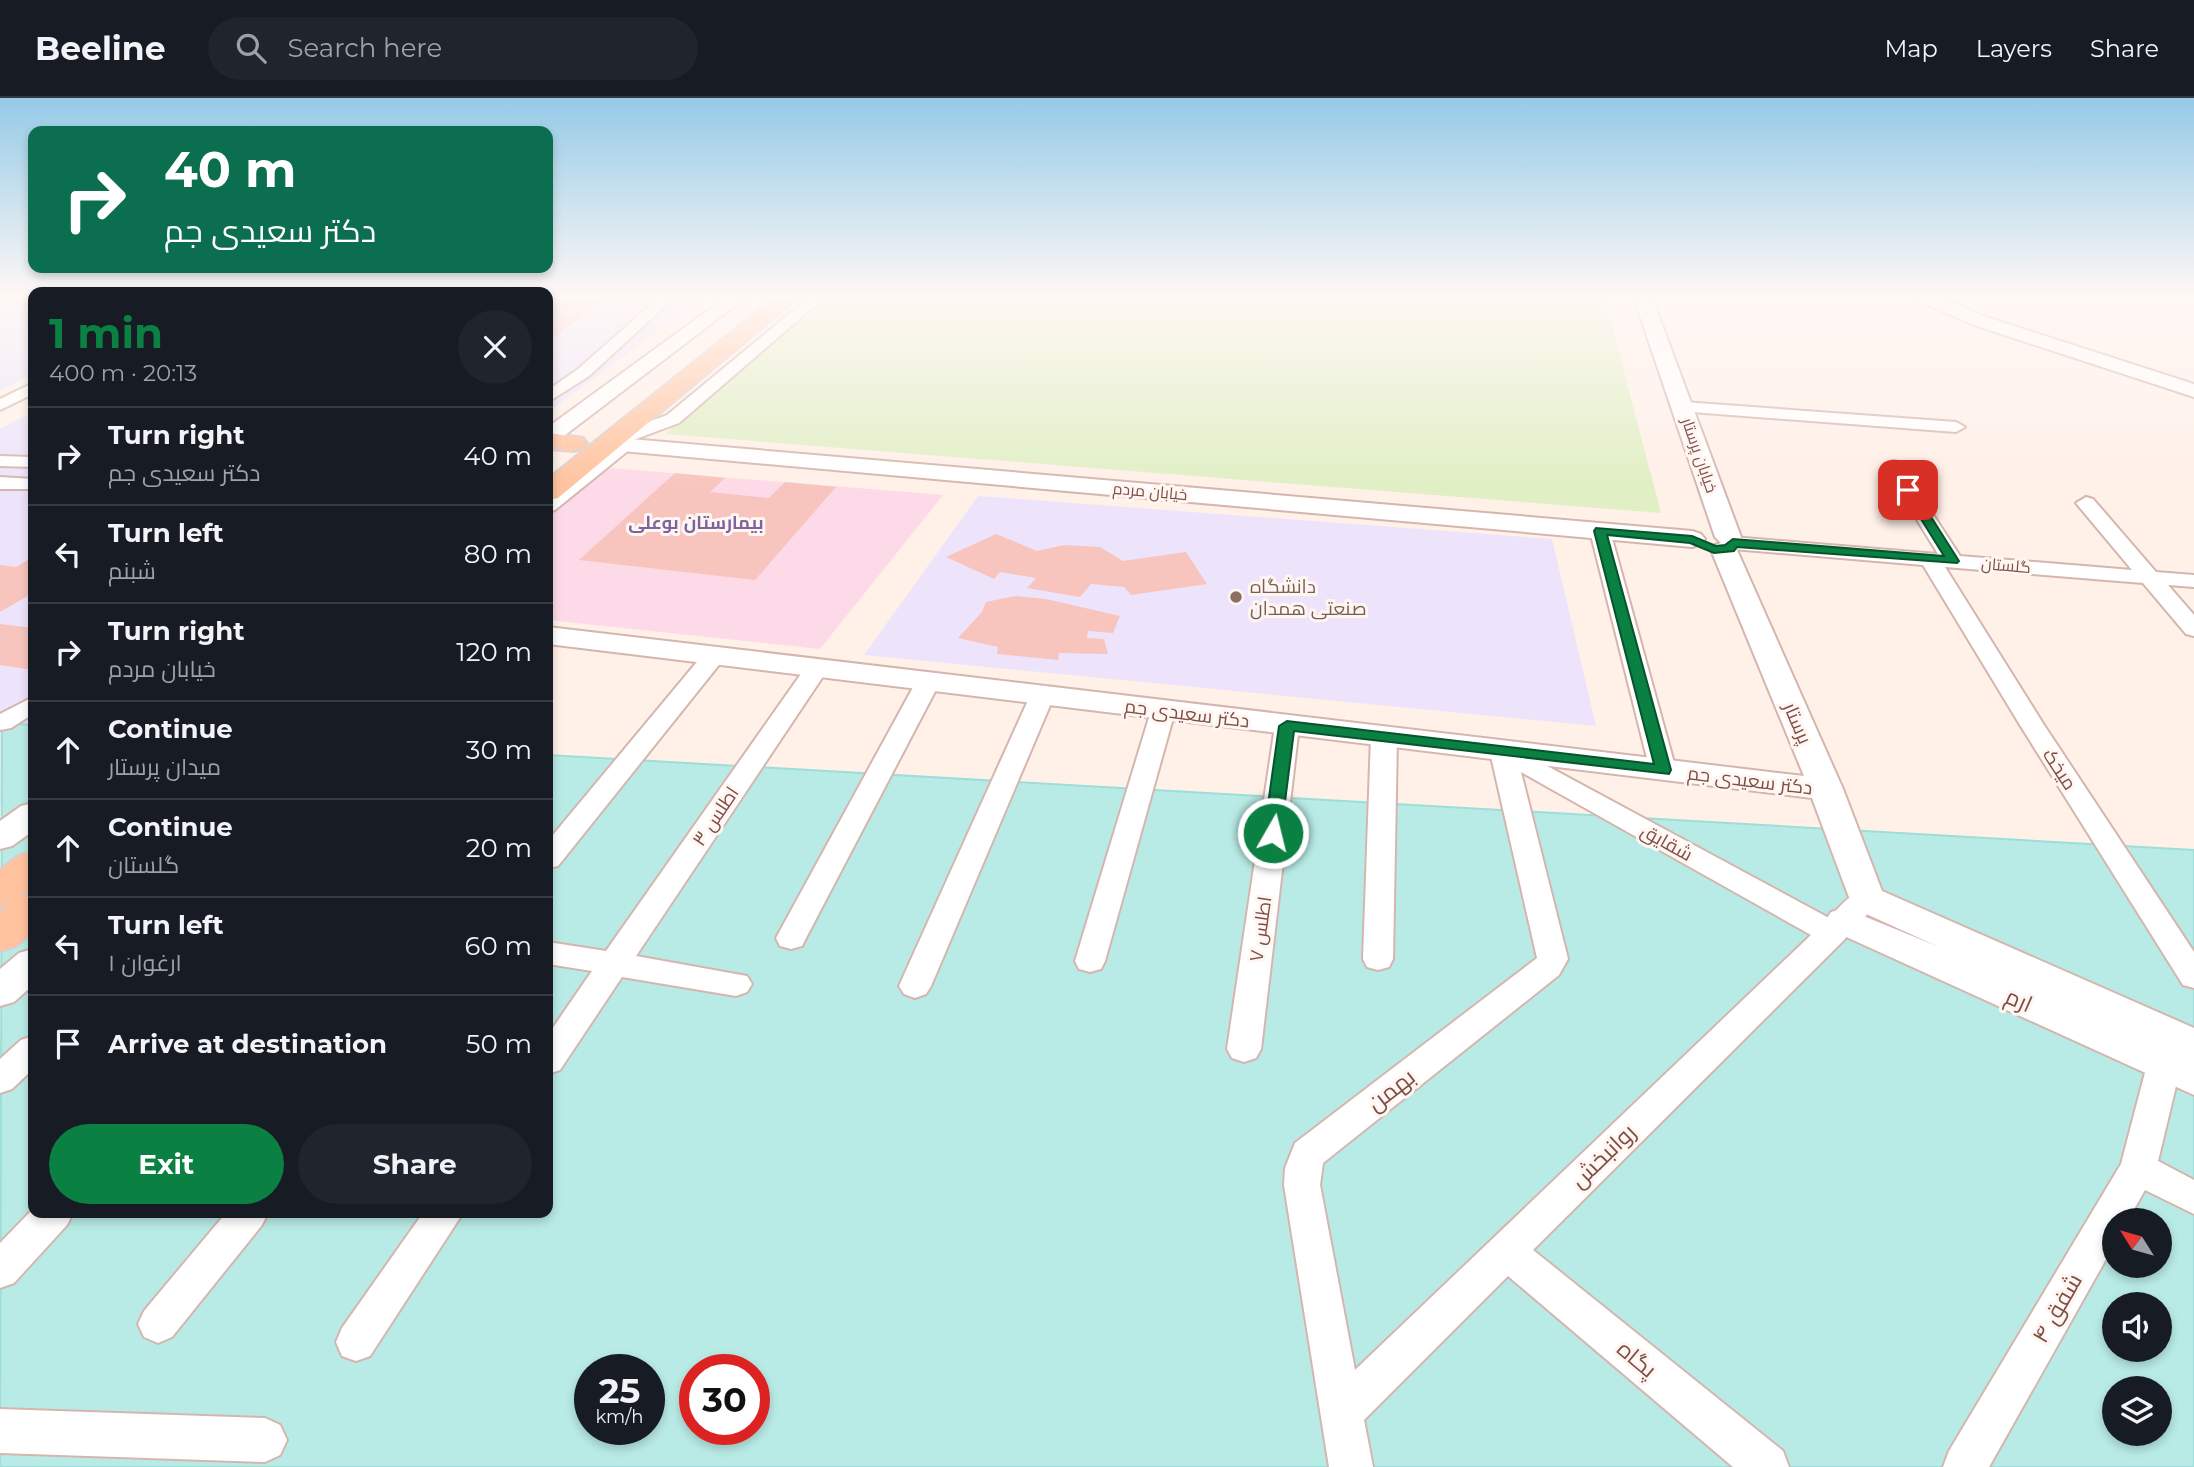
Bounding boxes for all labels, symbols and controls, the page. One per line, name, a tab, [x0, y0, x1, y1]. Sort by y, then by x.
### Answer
search box	[208, 17, 698, 80]
text: Beeline	[35, 28, 166, 68]
icon: search	[232, 29, 270, 67]
text: Search here	[288, 32, 442, 64]
text: Map	[1884, 34, 1938, 63]
text: Layers	[1976, 34, 2052, 63]
text: Share	[2090, 34, 2159, 63]
text: 40 m	[164, 140, 296, 199]
icon: right	[49, 154, 140, 245]
text: دکتر سعیدی جم	[164, 211, 376, 250]
text: 1 min	[49, 307, 163, 359]
button: close	[458, 310, 532, 384]
text: 400 m · 20:13	[49, 359, 197, 387]
street label: خیابان پرستار	[1676, 414, 1721, 496]
text: Turn right	[108, 419, 244, 451]
icon: right	[49, 437, 87, 475]
text: 40 m	[463, 440, 532, 472]
text: دکتر سعیدی جم	[108, 459, 260, 487]
pin	[1878, 460, 1938, 520]
icon: arrive	[1889, 471, 1927, 509]
street label: خیابان مردم	[1112, 479, 1188, 506]
district label: بیمارستان بوعلی	[628, 512, 764, 534]
text: Turn left	[108, 517, 224, 549]
icon: left	[49, 535, 87, 573]
text: 80 m	[464, 538, 532, 570]
street label: گلستان	[1980, 554, 2031, 578]
text: شبنم	[108, 557, 156, 585]
place label: دانشگاه صنعتی همدان	[1250, 575, 1367, 620]
marker: دانشگاه صنعتی همدان	[1228, 589, 1244, 605]
text: Turn right	[108, 615, 244, 647]
icon: right	[49, 633, 87, 671]
text: 120 m	[456, 636, 532, 668]
text: خیابان مردم	[108, 655, 216, 683]
street label: دکتر سعیدی جم	[1123, 694, 1251, 735]
street label: پرستار	[1777, 698, 1816, 748]
text: Continue	[108, 713, 233, 745]
icon: ahead	[49, 731, 87, 769]
text: 30 m	[466, 734, 532, 766]
street label: میخک	[2038, 744, 2081, 794]
text: میدان پرستار	[108, 753, 221, 781]
street label: دکتر سعیدی جم	[1686, 761, 1814, 802]
street label: اطلس ۳	[687, 782, 744, 850]
position arrow	[1236, 796, 1310, 870]
text: Continue	[108, 811, 233, 843]
street label: شقایق	[1636, 819, 1697, 867]
icon: ahead	[49, 829, 87, 867]
text: 20 m	[466, 832, 532, 864]
text: گلستان	[108, 851, 179, 879]
street label: اطلس ۷	[1245, 895, 1276, 963]
text: Turn left	[108, 909, 224, 941]
icon: left	[49, 927, 87, 965]
text: 60 m	[465, 930, 532, 962]
text: ارغوان ۱	[108, 949, 182, 977]
street label: ارم	[2000, 982, 2037, 1020]
icon: arrive	[49, 1025, 87, 1063]
text: Arrive at destination	[108, 1028, 387, 1060]
text: 50 m	[466, 1028, 532, 1060]
street label: بهمن	[1362, 1063, 1420, 1117]
street label: روانبخش	[1564, 1118, 1642, 1194]
button: Exit	[49, 1124, 284, 1204]
button: Share	[298, 1124, 532, 1204]
north arrow	[2102, 1208, 2172, 1278]
map controls	[2102, 1208, 2172, 1446]
street label: شفق ۴	[2026, 1268, 2088, 1348]
button: sound	[2102, 1292, 2172, 1362]
street label: پگاه	[1611, 1335, 1662, 1384]
speed limit sign: 30	[679, 1354, 770, 1445]
text: 25	[599, 1369, 640, 1412]
button: layers	[2102, 1376, 2172, 1446]
text: km/h	[595, 1406, 644, 1428]

